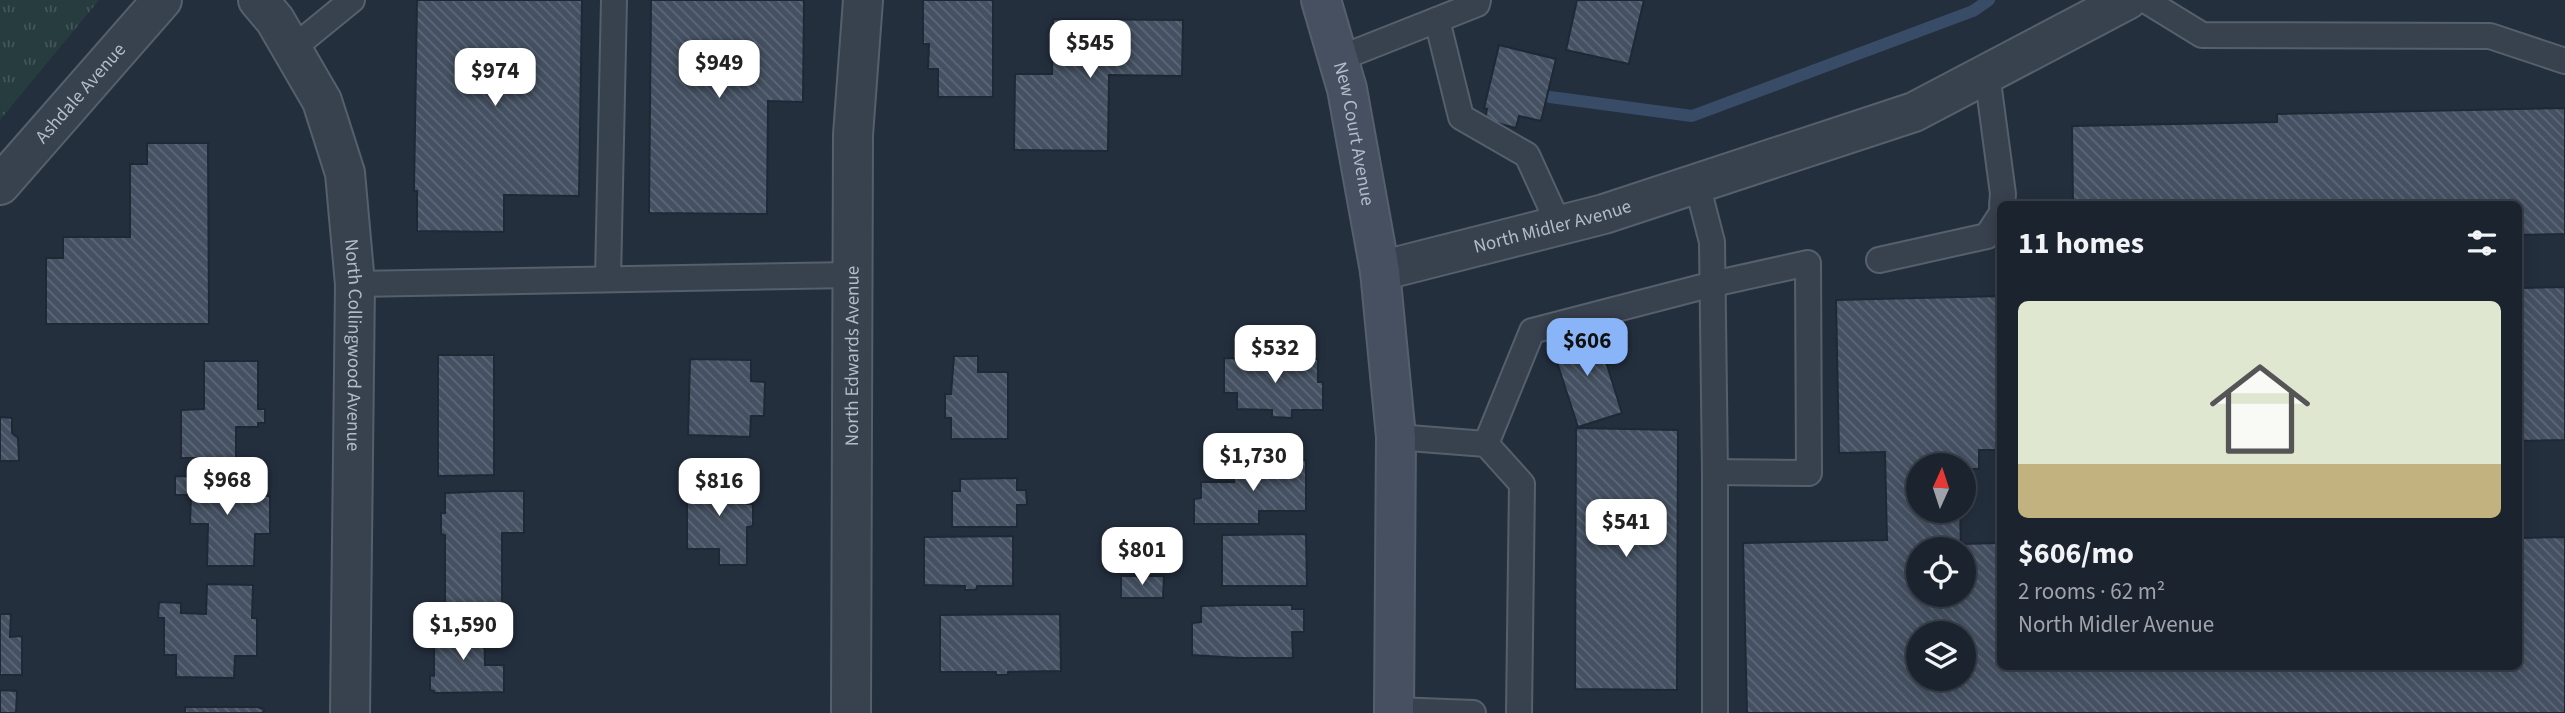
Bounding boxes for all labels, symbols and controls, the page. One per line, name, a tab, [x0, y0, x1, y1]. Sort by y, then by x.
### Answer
pin: $545	[1049, 20, 1131, 80]
text: $545	[1066, 26, 1114, 59]
street label: Ashdale Avenue	[29, 37, 132, 149]
pin: $949	[678, 41, 760, 100]
text: $949	[695, 46, 743, 79]
pin: $974	[454, 48, 536, 108]
text: $974	[471, 54, 519, 87]
street label: New Court Avenue	[1326, 58, 1381, 208]
street label: North Midler Avenue	[1471, 192, 1635, 260]
text: 11 homes	[2018, 222, 2144, 265]
icon: filters	[2463, 224, 2501, 262]
street label: North Collingwood Avenue	[338, 238, 369, 451]
street label: North Edwards Avenue	[838, 266, 866, 446]
pin: $606	[1546, 318, 1628, 378]
text: $606	[1563, 324, 1611, 357]
pin: $532	[1234, 326, 1316, 385]
text: $532	[1251, 331, 1299, 364]
icon: home	[2197, 346, 2323, 472]
pin: $1,730	[1196, 434, 1310, 493]
text: $1,730	[1219, 439, 1287, 472]
north arrow	[1906, 453, 1976, 523]
map controls	[1906, 453, 1976, 691]
pin: $968	[186, 458, 268, 517]
pin: $816	[678, 458, 760, 518]
text: $968	[203, 463, 251, 496]
text: $816	[695, 464, 743, 497]
pin: $541	[1585, 500, 1667, 559]
text: $541	[1602, 505, 1650, 538]
pin: $801	[1101, 528, 1183, 587]
text: $606/mo	[2018, 532, 2134, 575]
text: $801	[1118, 533, 1166, 566]
button: locate	[1906, 537, 1976, 607]
text: 2 rooms · 62 m²	[2018, 575, 2165, 608]
pin: $1,590	[406, 602, 520, 662]
text: $1,590	[429, 608, 497, 641]
text: North Midler Avenue	[2018, 608, 2214, 641]
button: layers	[1906, 621, 1976, 691]

